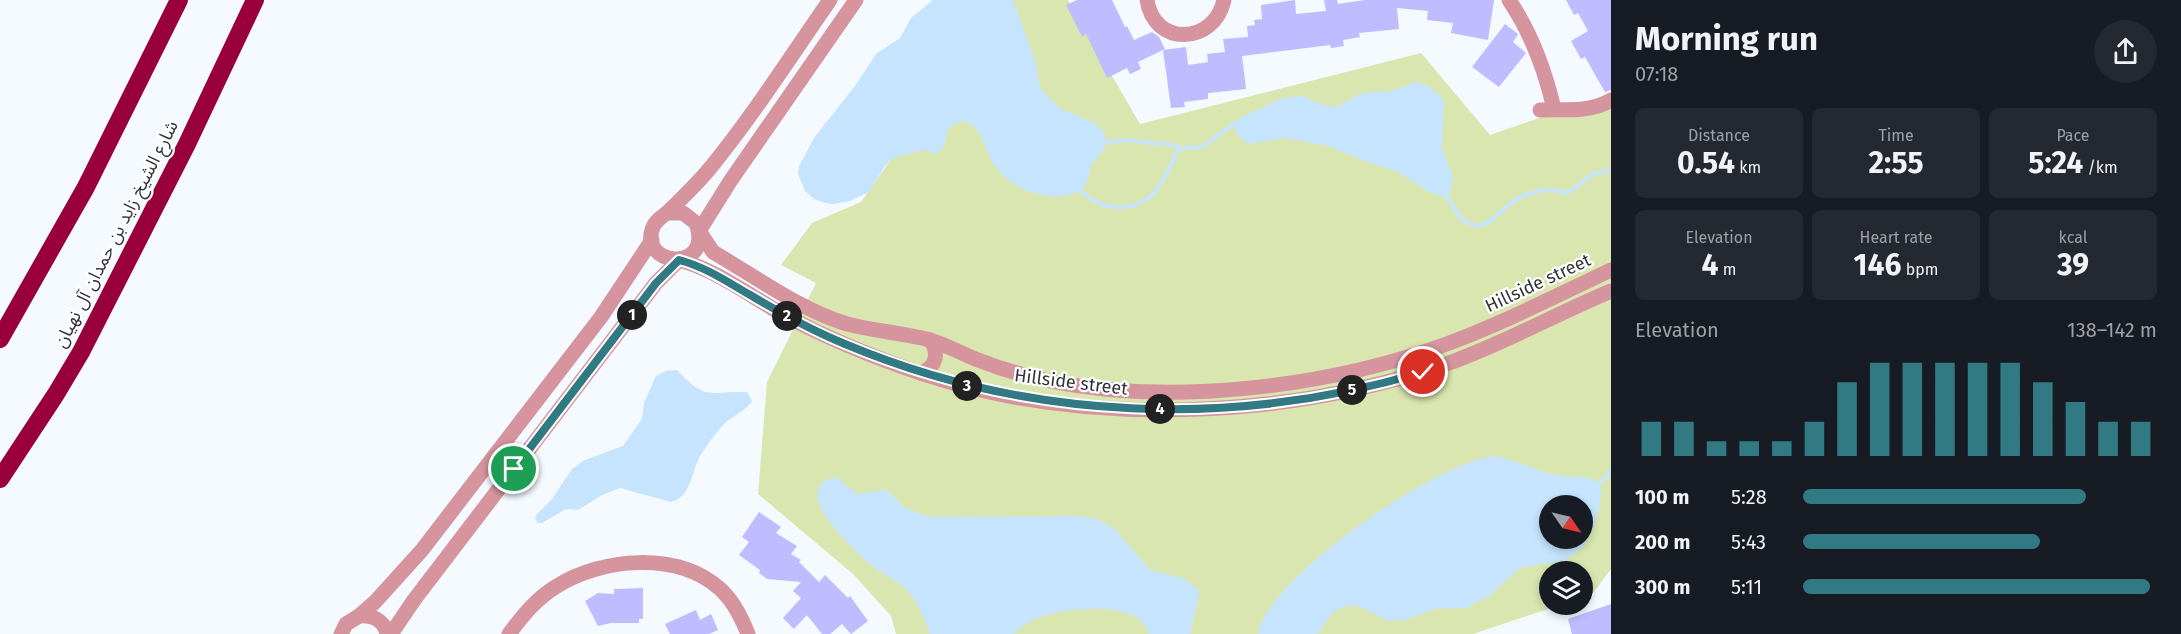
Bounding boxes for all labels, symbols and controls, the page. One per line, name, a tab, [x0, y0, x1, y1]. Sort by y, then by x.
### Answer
text: Morning run	[1635, 19, 1818, 59]
button: share	[2094, 20, 2157, 83]
text: 07:18	[1635, 62, 1678, 86]
street label: شارع الشيخ زايد بن حمدان آل نهيان	[49, 117, 186, 353]
text: Distance	[1688, 126, 1750, 145]
text: Time	[1878, 126, 1914, 145]
text: Pace	[2056, 126, 2090, 145]
text: 0.54	[1677, 145, 1735, 181]
text: 2:55	[1869, 145, 1923, 181]
text: 5:24	[2028, 145, 2083, 181]
text: km	[1735, 158, 1761, 177]
text: /km	[2083, 158, 2118, 177]
text: Elevation	[1685, 228, 1753, 247]
text: Heart rate	[1860, 228, 1932, 247]
text: kcal	[2059, 228, 2087, 247]
text: 4	[1702, 247, 1719, 283]
text: 146	[1854, 247, 1901, 283]
text: 39	[2057, 247, 2089, 283]
street label: Hillside street	[1482, 249, 1595, 317]
text: m	[1719, 260, 1736, 279]
text: bpm	[1901, 260, 1938, 279]
pin: 1	[617, 300, 647, 330]
pin: 2	[772, 301, 802, 331]
text: 1	[628, 305, 636, 324]
text: 2	[783, 306, 791, 325]
text: Elevation	[1635, 318, 1719, 342]
text: 138–142 m	[2067, 318, 2157, 342]
pin	[1397, 346, 1448, 397]
icon: check	[1406, 355, 1439, 388]
street label: Hillside street	[1013, 364, 1129, 400]
pin: 3	[952, 371, 982, 401]
pin: 5	[1337, 375, 1367, 405]
text: 3	[963, 376, 971, 395]
text: 5	[1348, 380, 1356, 399]
pin: 4	[1145, 394, 1175, 424]
text: 4	[1155, 399, 1165, 418]
pin	[488, 443, 539, 494]
icon: arrive	[497, 452, 530, 485]
text: 100 m	[1635, 485, 1689, 509]
text: 5:28	[1731, 485, 1767, 509]
north arrow	[1539, 495, 1593, 549]
map controls	[1539, 495, 1593, 615]
text: 200 m	[1635, 530, 1690, 554]
text: 5:43	[1731, 530, 1766, 554]
button: layers	[1539, 561, 1593, 615]
text: 300 m	[1635, 575, 1690, 599]
text: 5:11	[1731, 575, 1762, 599]

